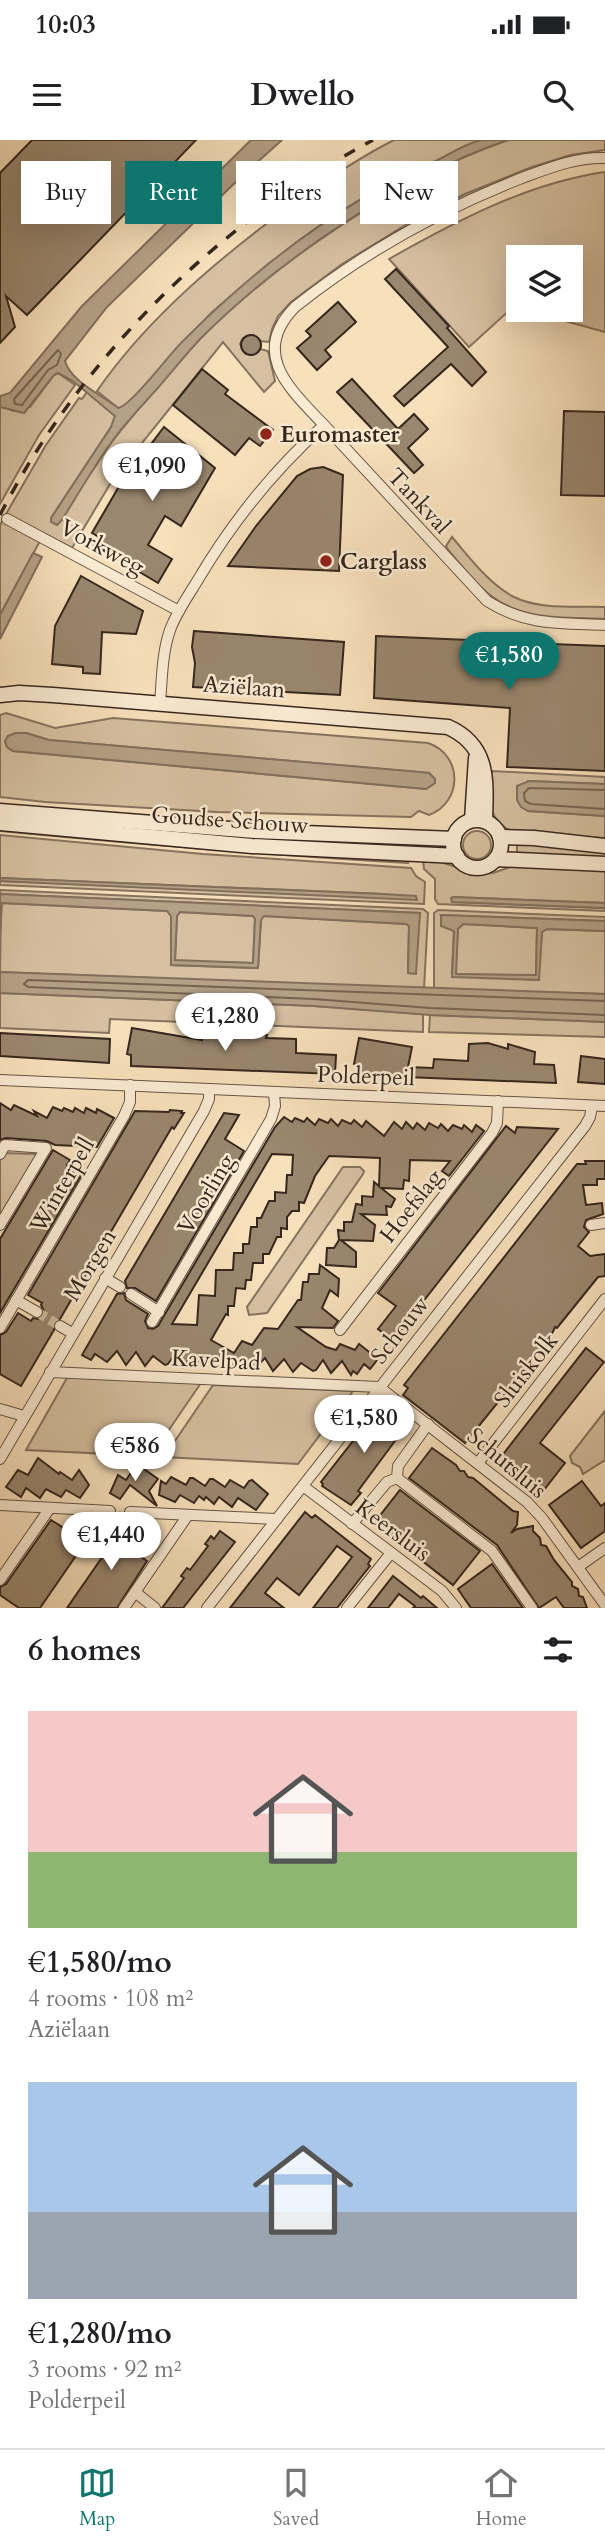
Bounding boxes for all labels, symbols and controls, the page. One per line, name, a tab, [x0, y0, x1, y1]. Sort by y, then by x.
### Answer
text: 10:03	[35, 7, 96, 42]
text: Dwello	[250, 73, 355, 117]
icon: menu	[28, 76, 66, 114]
icon: search	[539, 76, 577, 114]
chip: Buy	[21, 161, 111, 224]
chip: Rent	[125, 161, 222, 224]
chip: Filters	[236, 161, 346, 224]
chip: New	[360, 161, 458, 224]
map controls	[506, 245, 583, 322]
button: layers	[506, 245, 583, 322]
place label: Euromaster	[280, 419, 400, 450]
marker: Euromaster	[258, 426, 274, 442]
pin: €1,090	[95, 444, 209, 503]
text: €1,090	[118, 450, 186, 481]
street label: Tankval	[381, 461, 458, 541]
street label: Vorkweg	[54, 512, 150, 582]
place label: Carglass	[340, 546, 427, 577]
marker: Carglass	[318, 553, 334, 569]
pin: €1,580	[452, 632, 566, 692]
text: €1,580	[475, 639, 543, 670]
street label: Aziëlaan	[202, 669, 286, 705]
street label: Goudse Schouw	[150, 799, 310, 841]
pin: €1,280	[168, 993, 282, 1053]
text: €1,280	[191, 1000, 259, 1031]
street label: Polderpeil	[317, 1059, 416, 1093]
street label: Winterpell	[22, 1131, 102, 1239]
street label: Voorling	[170, 1148, 242, 1240]
street label: Hoefslag	[372, 1163, 450, 1249]
street label: Morgen	[56, 1223, 124, 1307]
street label: Schouw	[364, 1289, 437, 1370]
street label: Sluiskolk	[487, 1326, 565, 1414]
street label: Kavelpad	[171, 1342, 262, 1378]
pin: €1,580	[307, 1396, 421, 1455]
text: €1,580	[330, 1402, 398, 1433]
street label: Schutsluis	[461, 1421, 553, 1505]
pin: €586	[94, 1424, 176, 1483]
text: €586	[110, 1430, 160, 1461]
street label: Keersluis	[349, 1492, 437, 1568]
pin: €1,440	[54, 1512, 168, 1572]
text: €1,440	[77, 1519, 145, 1550]
text: 6 homes	[28, 1630, 141, 1671]
icon: filters	[539, 1631, 577, 1669]
icon: home	[240, 1756, 366, 1882]
text: €1,580/mo	[28, 1942, 172, 1983]
text: 4 rooms · 108 m²	[28, 1983, 193, 2014]
text: Aziëlaan	[28, 2014, 110, 2045]
icon: home	[240, 2127, 366, 2253]
text: €1,280/mo	[28, 2313, 172, 2354]
text: 3 rooms · 92 m²	[28, 2354, 181, 2385]
text: Polderpeil	[28, 2385, 126, 2416]
tab: Map	[78, 2464, 116, 2532]
tab: Saved	[273, 2464, 319, 2532]
tab: Home	[476, 2464, 527, 2532]

